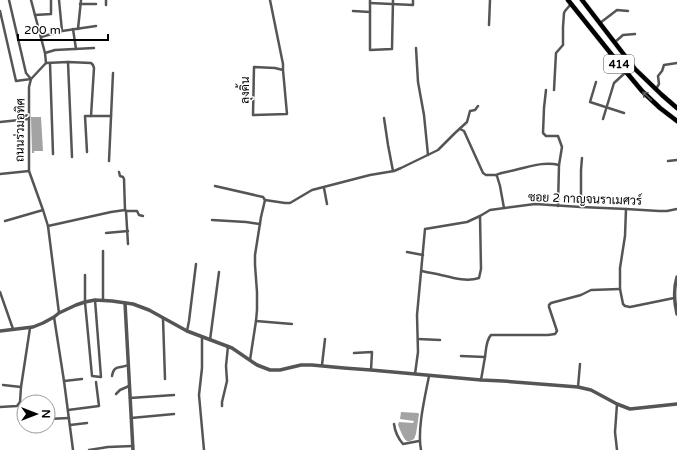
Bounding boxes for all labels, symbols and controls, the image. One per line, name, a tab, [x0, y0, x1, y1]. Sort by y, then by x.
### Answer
scale bar	[18, 16, 108, 42]
text: 200 m	[24, 23, 61, 37]
road number: 414	[604, 55, 634, 73]
street label: ลุงคิ้น	[235, 76, 254, 104]
one-way arrow	[642, 91, 652, 101]
street label: ถนนร่วมอุทิศ	[12, 98, 30, 162]
street label: ซอย 2 กาญจนราเมศวร์	[528, 189, 642, 208]
north arrow	[16, 394, 56, 434]
text: N	[39, 410, 52, 418]

